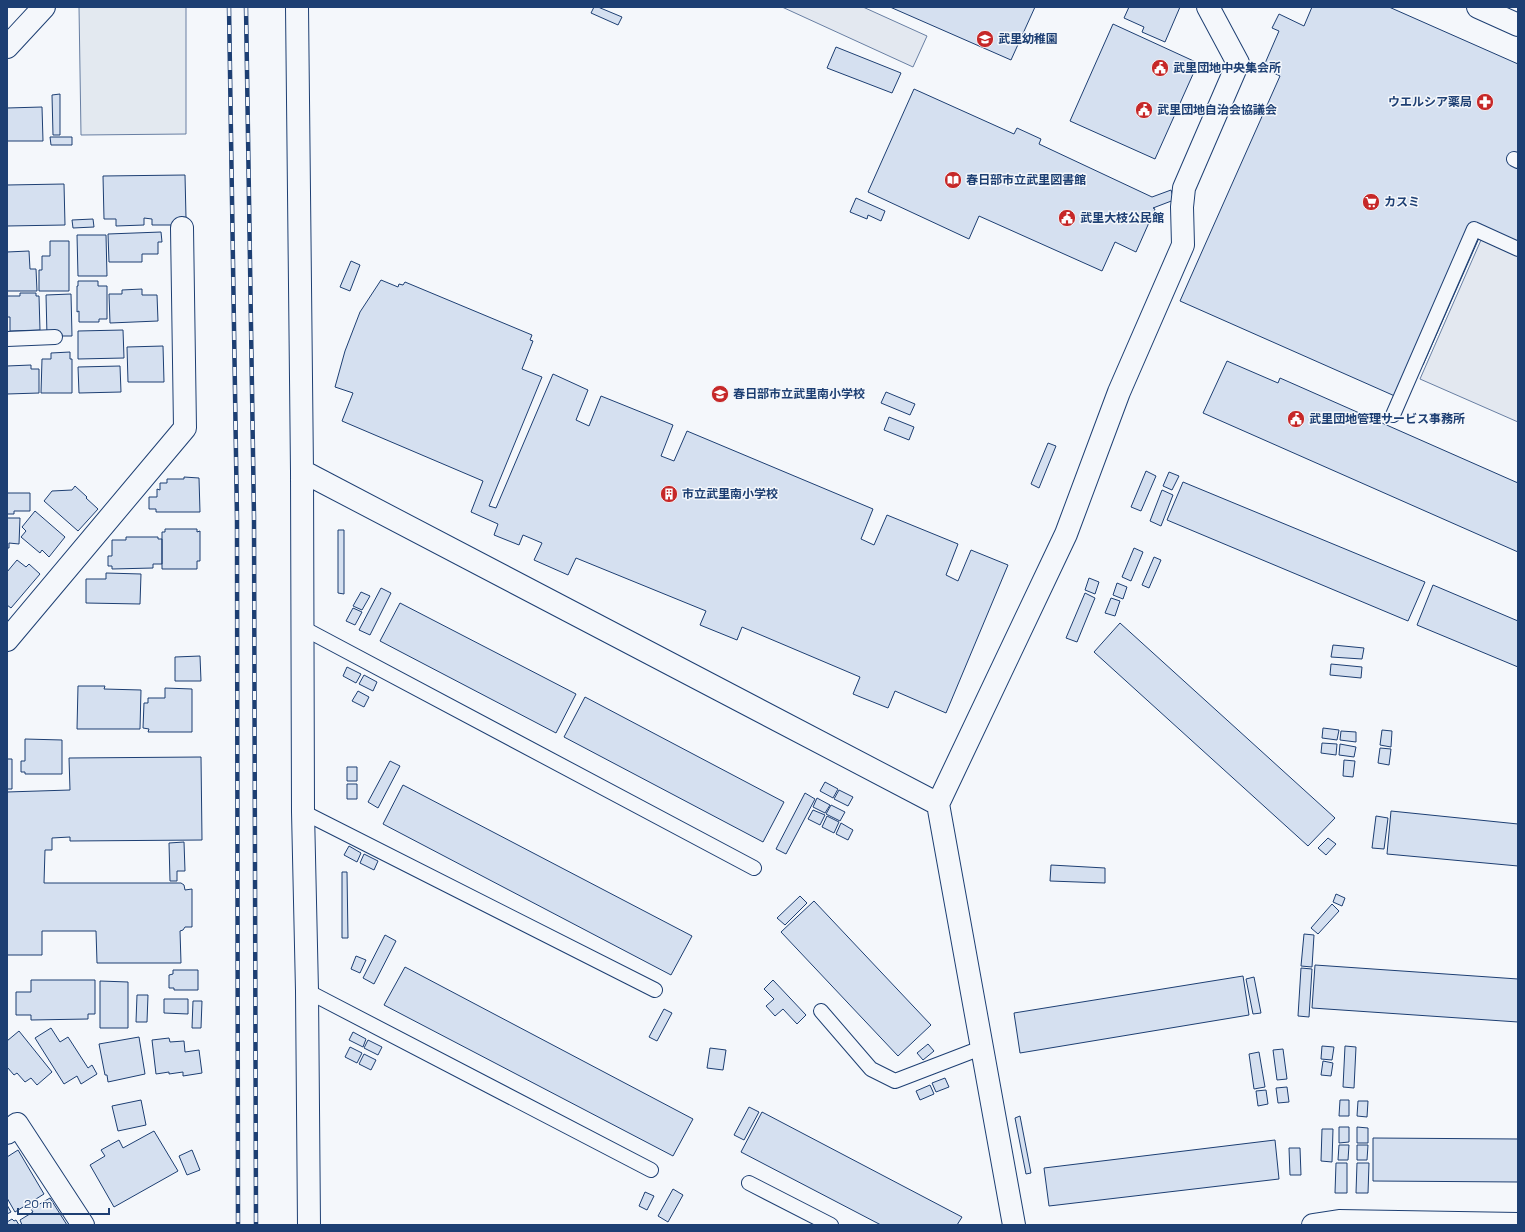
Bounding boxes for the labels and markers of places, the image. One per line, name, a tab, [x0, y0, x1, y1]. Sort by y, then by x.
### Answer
school or university icon: 武里幼稚園	[975, 29, 995, 49]
place label: 武里幼稚園	[998, 31, 1058, 47]
public building icon: 武里団地中央集会所	[1150, 58, 1170, 78]
place label: 武里団地中央集会所	[1173, 60, 1281, 76]
pharmacy icon: ウエルシア薬局	[1475, 92, 1495, 112]
place label: ウエルシア薬局	[1388, 94, 1472, 110]
public building icon: 武里団地自治会協議会	[1134, 100, 1154, 120]
place label: 武里団地自治会協議会	[1157, 102, 1277, 118]
library icon: 春日部市立武里図書館	[943, 170, 963, 190]
place label: 春日部市立武里図書館	[966, 172, 1086, 188]
supermarket icon: カスミ	[1361, 192, 1381, 212]
place label: カスミ	[1384, 194, 1420, 210]
public building icon: 武里大枝公民館	[1057, 208, 1077, 228]
place label: 武里大枝公民館	[1080, 210, 1164, 226]
school or university icon: 春日部市立武里南小学校	[710, 384, 730, 404]
place label: 春日部市立武里南小学校	[733, 386, 865, 402]
public building icon: 武里団地管理サービス事務所	[1286, 409, 1306, 429]
place label: 武里団地管理サービス事務所	[1309, 411, 1465, 427]
building icon: 市立武里南小学校	[659, 484, 679, 504]
place label: 市立武里南小学校	[682, 486, 778, 502]

